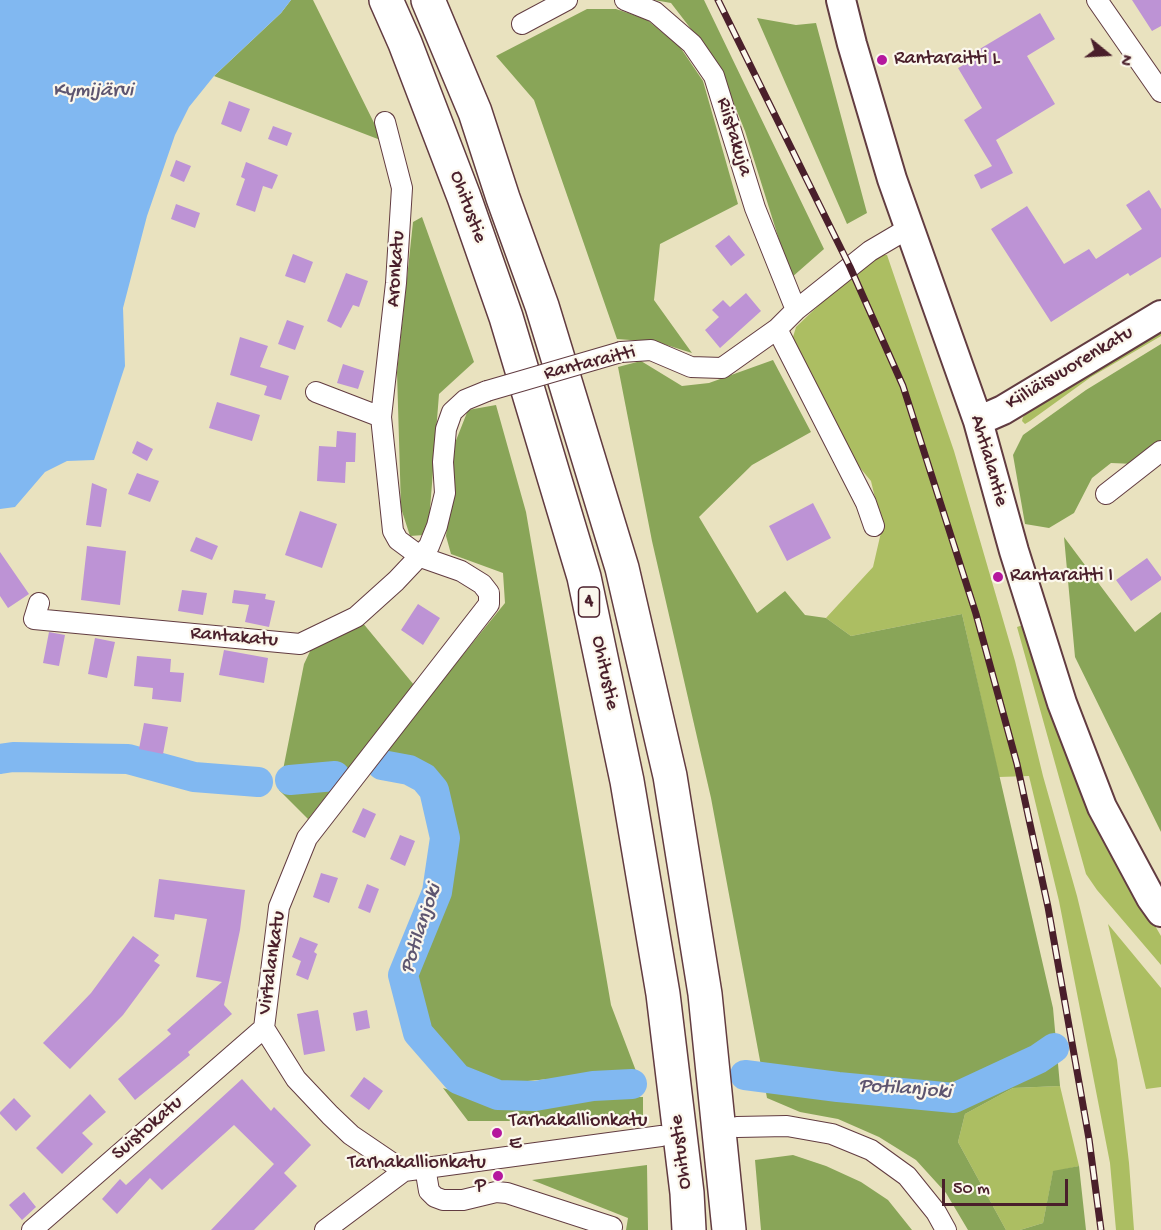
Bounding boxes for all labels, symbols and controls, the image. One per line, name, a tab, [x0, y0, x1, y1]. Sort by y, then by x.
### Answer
north arrow	[1077, 24, 1137, 84]
place label: Rantaraitti L	[894, 48, 1000, 72]
text: N	[1114, 52, 1135, 68]
marker: Rantaraitti L	[875, 53, 889, 67]
water label: Kymijärvi	[53, 79, 133, 105]
street label: Riistakuja	[710, 95, 756, 179]
street label: Ohitustie	[443, 168, 491, 246]
street label: Aronkatu	[382, 230, 412, 308]
street label: Kiiliäisvuorenkatu	[1002, 322, 1138, 416]
street label: Rantaraitti	[542, 341, 638, 387]
street label: Ahtialantie	[964, 413, 1012, 509]
place label: Rantaraitti I	[1010, 565, 1113, 589]
marker: Rantaraitti I	[991, 570, 1005, 584]
road number: 4	[578, 587, 600, 617]
street label: Rantakatu	[189, 622, 279, 654]
street label: Ohitustie	[584, 634, 624, 712]
water label: Potilanjoki	[396, 881, 448, 977]
street label: Virtalankatu	[254, 910, 292, 1016]
water label: Potilanjoki	[858, 1074, 952, 1106]
street label: Suistokatu	[107, 1092, 189, 1166]
place label: Tarhakallionkatu E	[509, 1110, 647, 1157]
street label: Ohitustie	[666, 1113, 698, 1191]
marker: Tarhakallionkatu E	[490, 1126, 504, 1140]
place label: Tarhakallionkatu P	[348, 1152, 486, 1199]
scale bar	[945, 1167, 1071, 1205]
marker: Tarhakallionkatu P	[491, 1169, 505, 1183]
text: 50 m	[953, 1179, 990, 1200]

